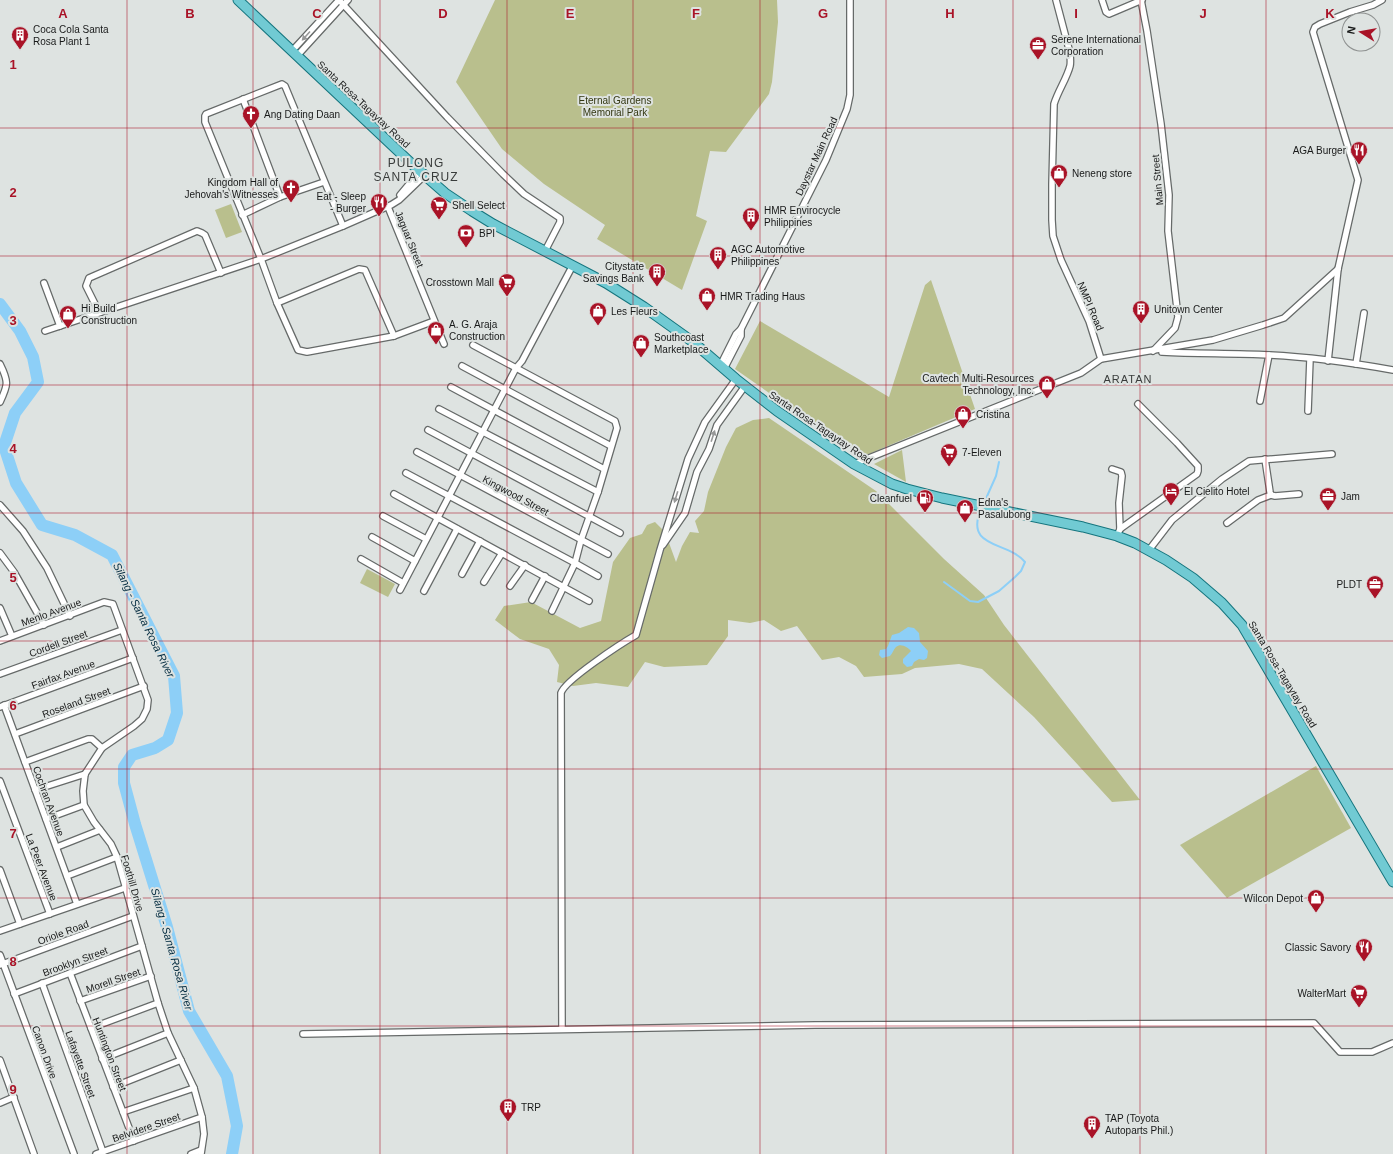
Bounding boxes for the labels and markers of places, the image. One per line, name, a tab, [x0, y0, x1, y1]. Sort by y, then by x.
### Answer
place label: Coca Cola Santa Rosa Plant 1	[33, 24, 109, 47]
building icon: Coca Cola Santa Rosa Plant 1	[10, 25, 30, 50]
place label: Serene International Corporation	[1051, 34, 1141, 57]
office icon: Serene International Corporation	[1028, 35, 1048, 60]
church icon: Ang Dating Daan	[241, 104, 261, 129]
place label: Ang Dating Daan	[264, 109, 340, 120]
restaurant icon: AGA Burger	[1349, 140, 1369, 165]
place label: AGA Burger	[1293, 145, 1347, 156]
shop icon: Neneng store	[1049, 163, 1069, 188]
place label: Neneng store	[1072, 168, 1132, 179]
place label: Kingdom Hall of Jehovah's Witnesses	[184, 177, 278, 200]
church icon: Kingdom Hall of Jehovah's Witnesses	[281, 178, 301, 203]
place label: Eat - Sleep - Burger	[317, 191, 367, 214]
restaurant icon: Eat - Sleep - Burger	[369, 192, 389, 217]
supermarket icon: Shell Select	[429, 195, 449, 220]
place label: Shell Select	[452, 200, 505, 211]
place label: HMR Envirocycle Philippines	[764, 205, 841, 228]
building icon: HMR Envirocycle Philippines	[741, 206, 761, 231]
bank icon: BPI	[456, 223, 476, 248]
place label: BPI	[479, 228, 495, 239]
place label: AGC Automotive Philippines	[731, 244, 805, 267]
building icon: AGC Automotive Philippines	[708, 245, 728, 270]
place label: Citystate Savings Bank	[583, 261, 645, 284]
building icon: Citystate Savings Bank	[647, 262, 667, 287]
supermarket icon: Crosstown Mall	[497, 272, 517, 297]
place label: Crosstown Mall	[426, 277, 494, 288]
shop icon: HMR Trading Haus	[697, 286, 717, 311]
place label: HMR Trading Haus	[720, 291, 805, 302]
building icon: Unitown Center	[1131, 299, 1151, 324]
shop icon: Les Fleurs	[588, 301, 608, 326]
place label: Hi Build Construction	[81, 303, 137, 326]
shop icon: Hi Build Construction	[58, 304, 78, 329]
place label: Unitown Center	[1154, 304, 1224, 315]
place label: Les Fleurs	[611, 306, 658, 317]
place label: A. G. Araja Construction	[449, 319, 505, 342]
shop icon: A. G. Araja Construction	[426, 320, 446, 345]
place label: Southcoast Marketplace	[654, 332, 709, 355]
shop icon: Southcoast Marketplace	[631, 333, 651, 358]
place label: Cavtech Multi-Resources Technology, Inc.	[922, 373, 1034, 396]
shop icon: Cavtech Multi-Resources Technology, Inc.	[1037, 374, 1057, 399]
shop icon: Cristina	[953, 404, 973, 429]
place label: Cristina	[976, 409, 1010, 420]
supermarket icon: 7-Eleven	[939, 442, 959, 467]
place label: 7-Eleven	[962, 447, 1001, 458]
hotel icon: El Cielito Hotel	[1161, 481, 1181, 506]
place label: El Cielito Hotel	[1184, 486, 1250, 497]
office icon: Jam	[1318, 486, 1338, 511]
fuel station icon: Cleanfuel	[915, 488, 935, 513]
place label: Jam	[1341, 491, 1360, 502]
place label: Cleanfuel	[870, 493, 912, 504]
place label: Edna's Pasalubong	[978, 497, 1031, 520]
shop icon: Edna's Pasalubong	[955, 498, 975, 523]
office icon: PLDT	[1365, 574, 1385, 599]
place label: PLDT	[1336, 579, 1362, 590]
shop icon: Wilcon Depot	[1306, 888, 1326, 913]
place label: Wilcon Depot	[1244, 893, 1303, 904]
restaurant icon: Classic Savory	[1354, 937, 1374, 962]
place label: Classic Savory	[1285, 942, 1351, 953]
supermarket icon: WalterMart	[1349, 983, 1369, 1008]
place label: WalterMart	[1297, 988, 1346, 999]
building icon: TRP	[498, 1097, 518, 1122]
place label: TRP	[521, 1102, 541, 1113]
place label: TAP (Toyota Autoparts Phil.)	[1105, 1113, 1173, 1136]
building icon: TAP (Toyota Autoparts Phil.)	[1082, 1114, 1102, 1139]

